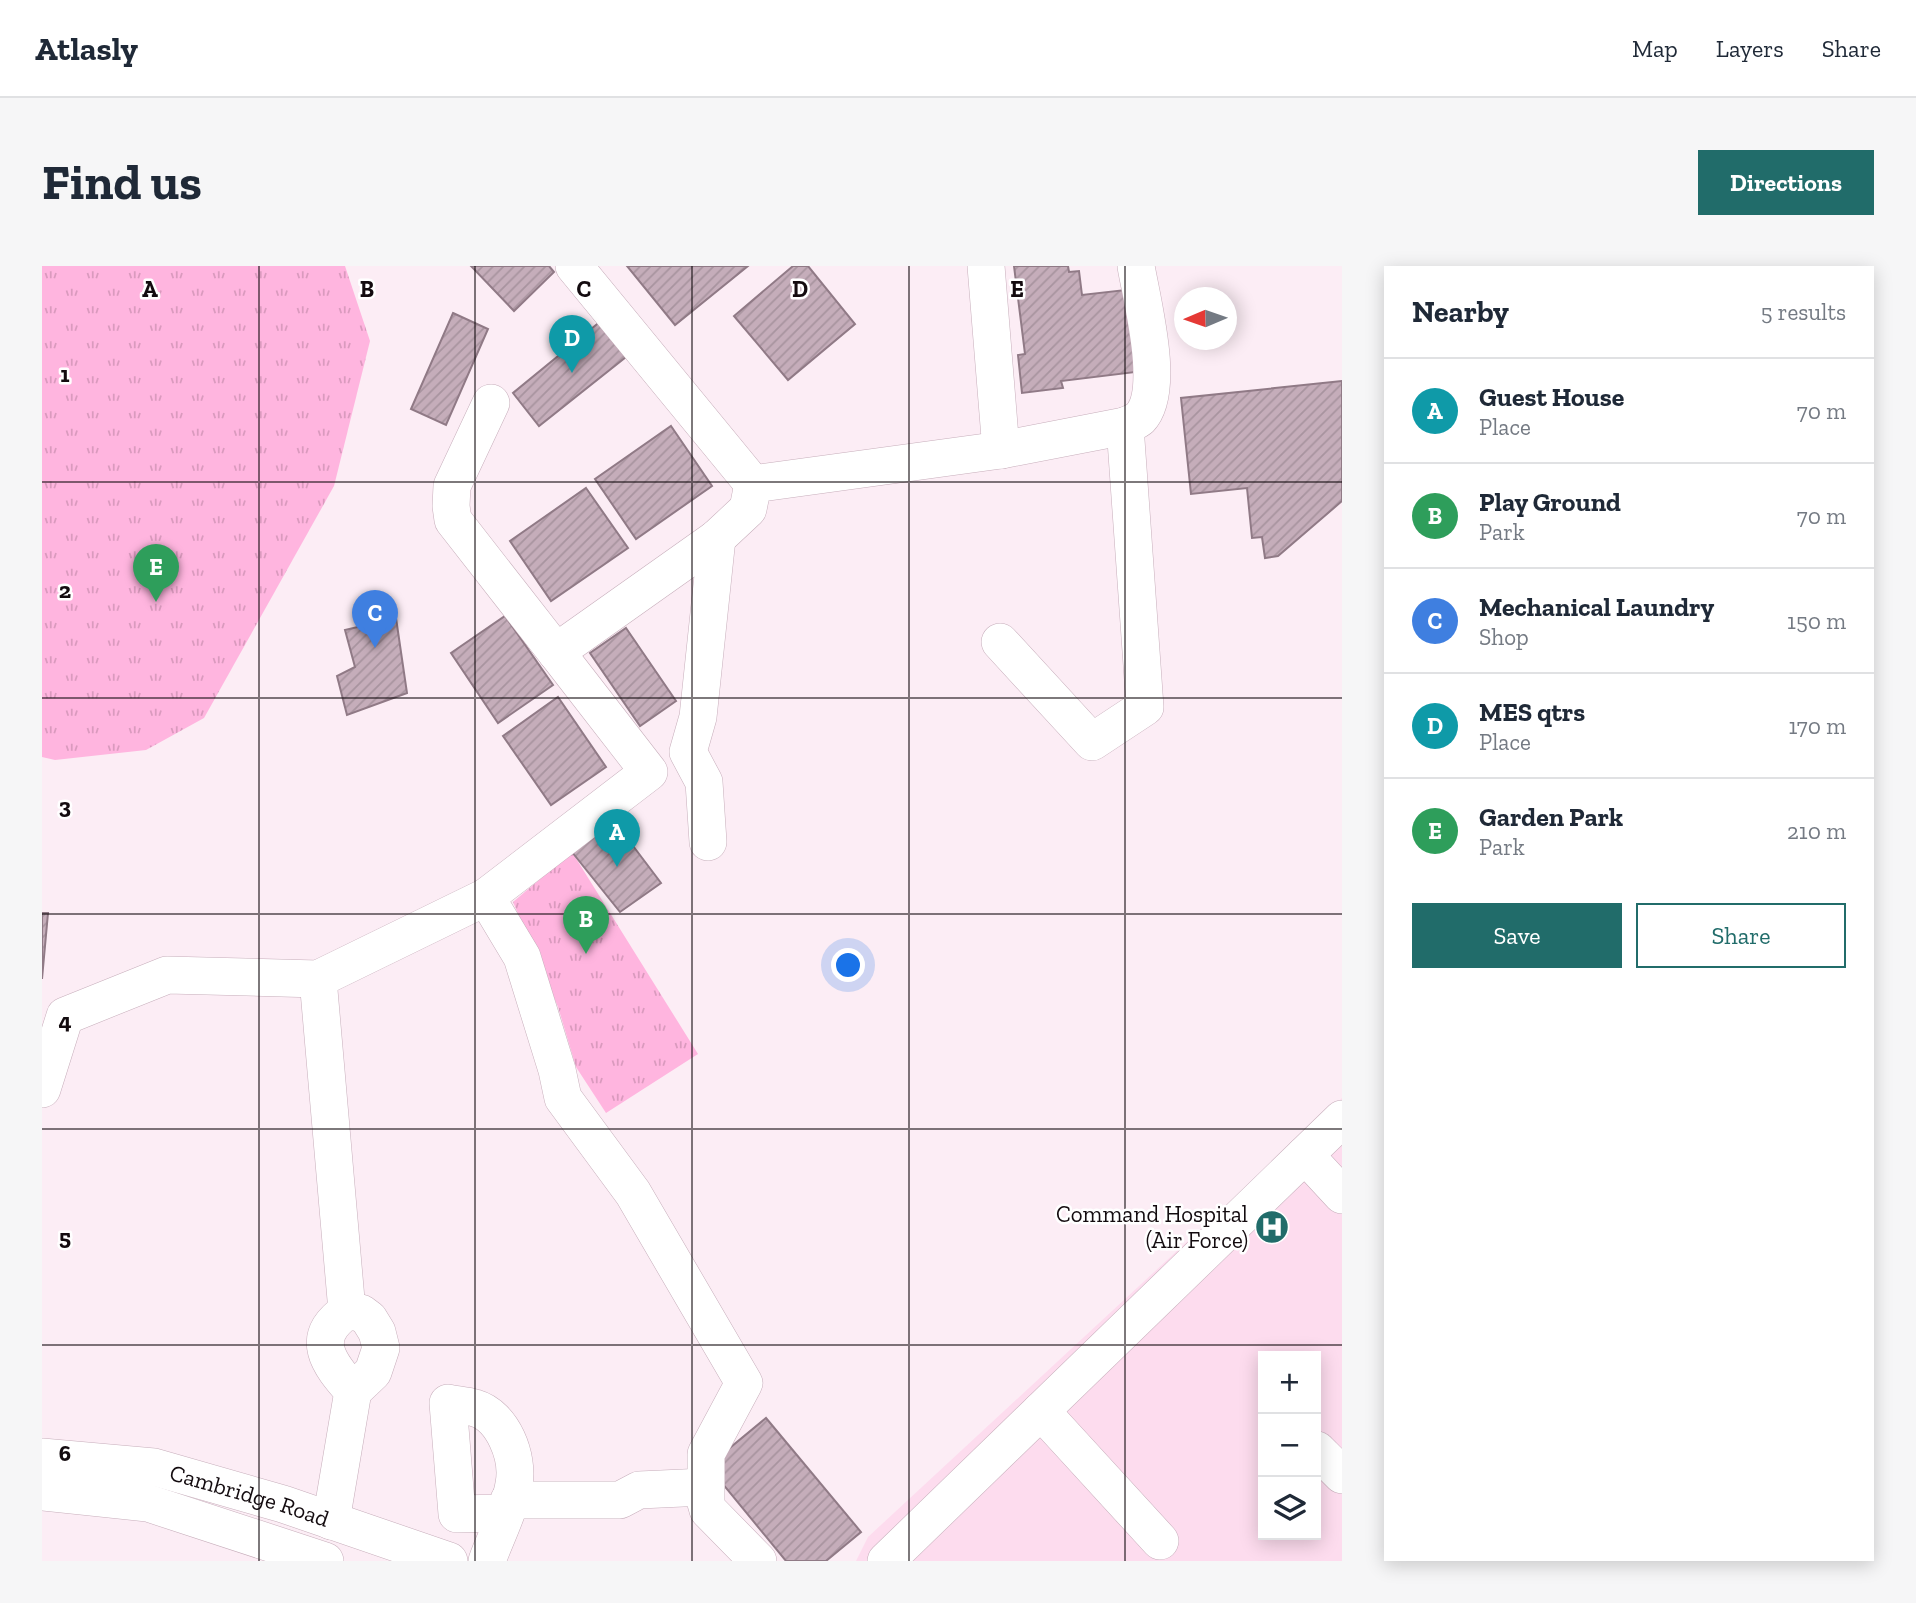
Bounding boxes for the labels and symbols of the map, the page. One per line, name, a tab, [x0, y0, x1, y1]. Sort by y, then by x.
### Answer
text: A	[142, 275, 158, 303]
text: B	[360, 275, 374, 303]
text: C	[577, 275, 591, 303]
text: D	[792, 275, 808, 303]
text: E	[1010, 275, 1024, 303]
north arrow	[1174, 287, 1237, 350]
pin: D	[549, 315, 595, 373]
text: 1	[60, 360, 70, 388]
pin: E	[133, 544, 179, 602]
text: 2	[59, 576, 71, 604]
pin: C	[352, 590, 398, 648]
text: 3	[59, 792, 71, 820]
pin: A	[594, 809, 640, 867]
pin: B	[563, 896, 609, 954]
your location	[831, 948, 865, 982]
text: 4	[58, 1007, 72, 1035]
place label: Command Hospital (Air Force)	[1056, 1200, 1248, 1254]
hospital icon: Command Hospital (Air Force)	[1253, 1208, 1291, 1246]
text: 5	[59, 1223, 71, 1251]
text: 6	[59, 1439, 71, 1467]
street label: Cambridge Road	[167, 1458, 333, 1533]

